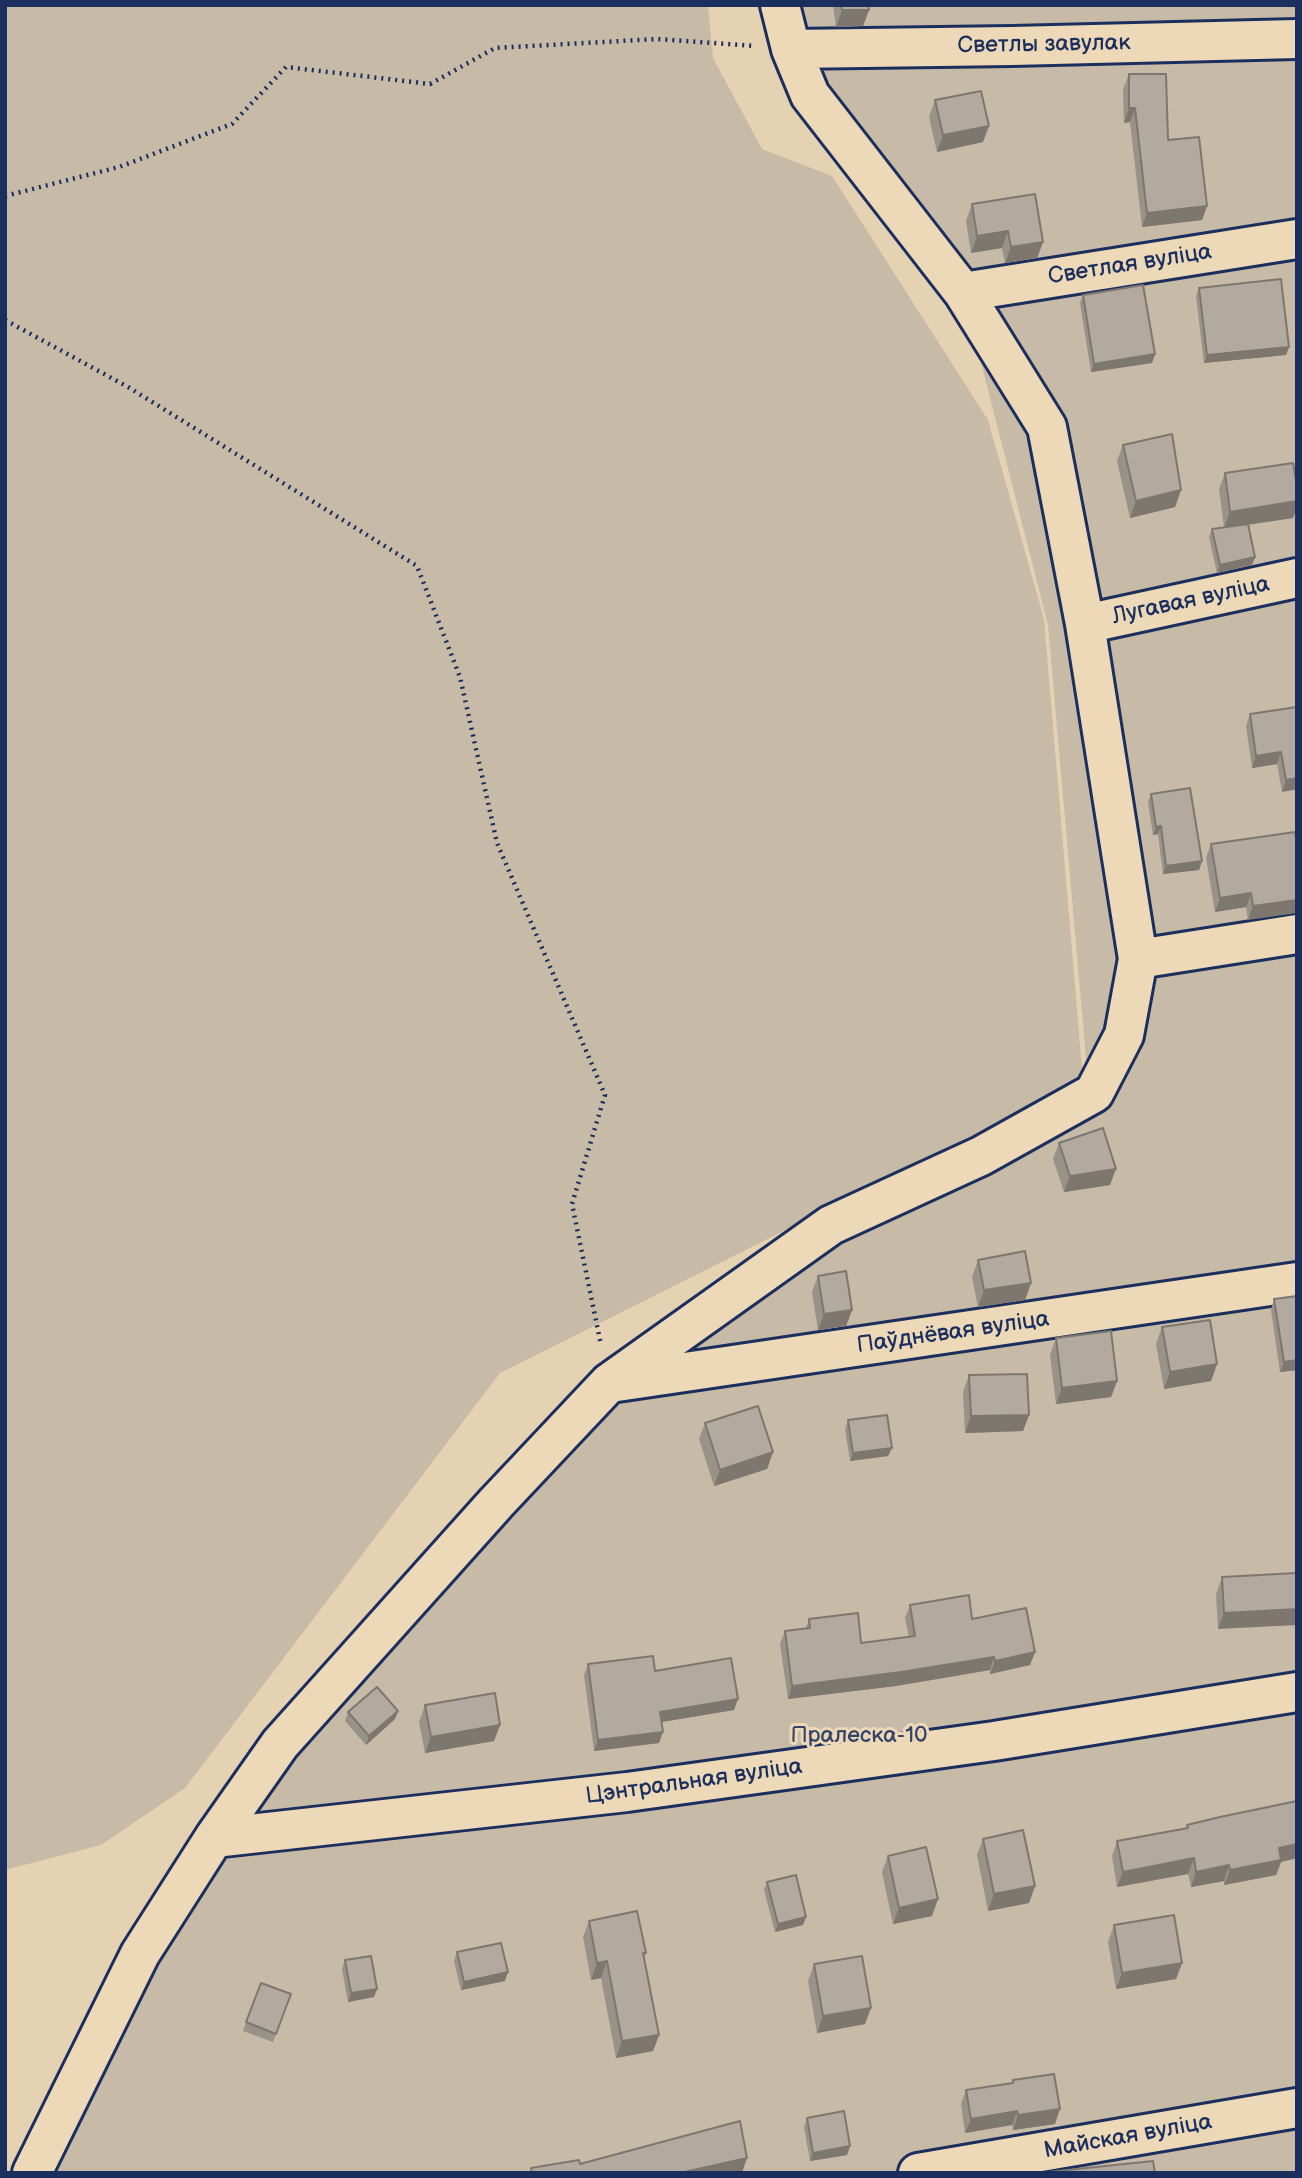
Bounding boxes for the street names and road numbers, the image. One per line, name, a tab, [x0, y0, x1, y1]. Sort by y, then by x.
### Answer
street label: Светлы завулак	[957, 30, 1131, 60]
street label: Светлая вуліца	[1046, 238, 1214, 292]
street label: Лугавая вуліца	[1110, 571, 1272, 631]
street label: Паўднёвая вуліца	[855, 1306, 1051, 1360]
street label: Цэнтральная вуліца	[584, 1753, 804, 1811]
street label: Майская вуліца	[1042, 2109, 1214, 2165]

